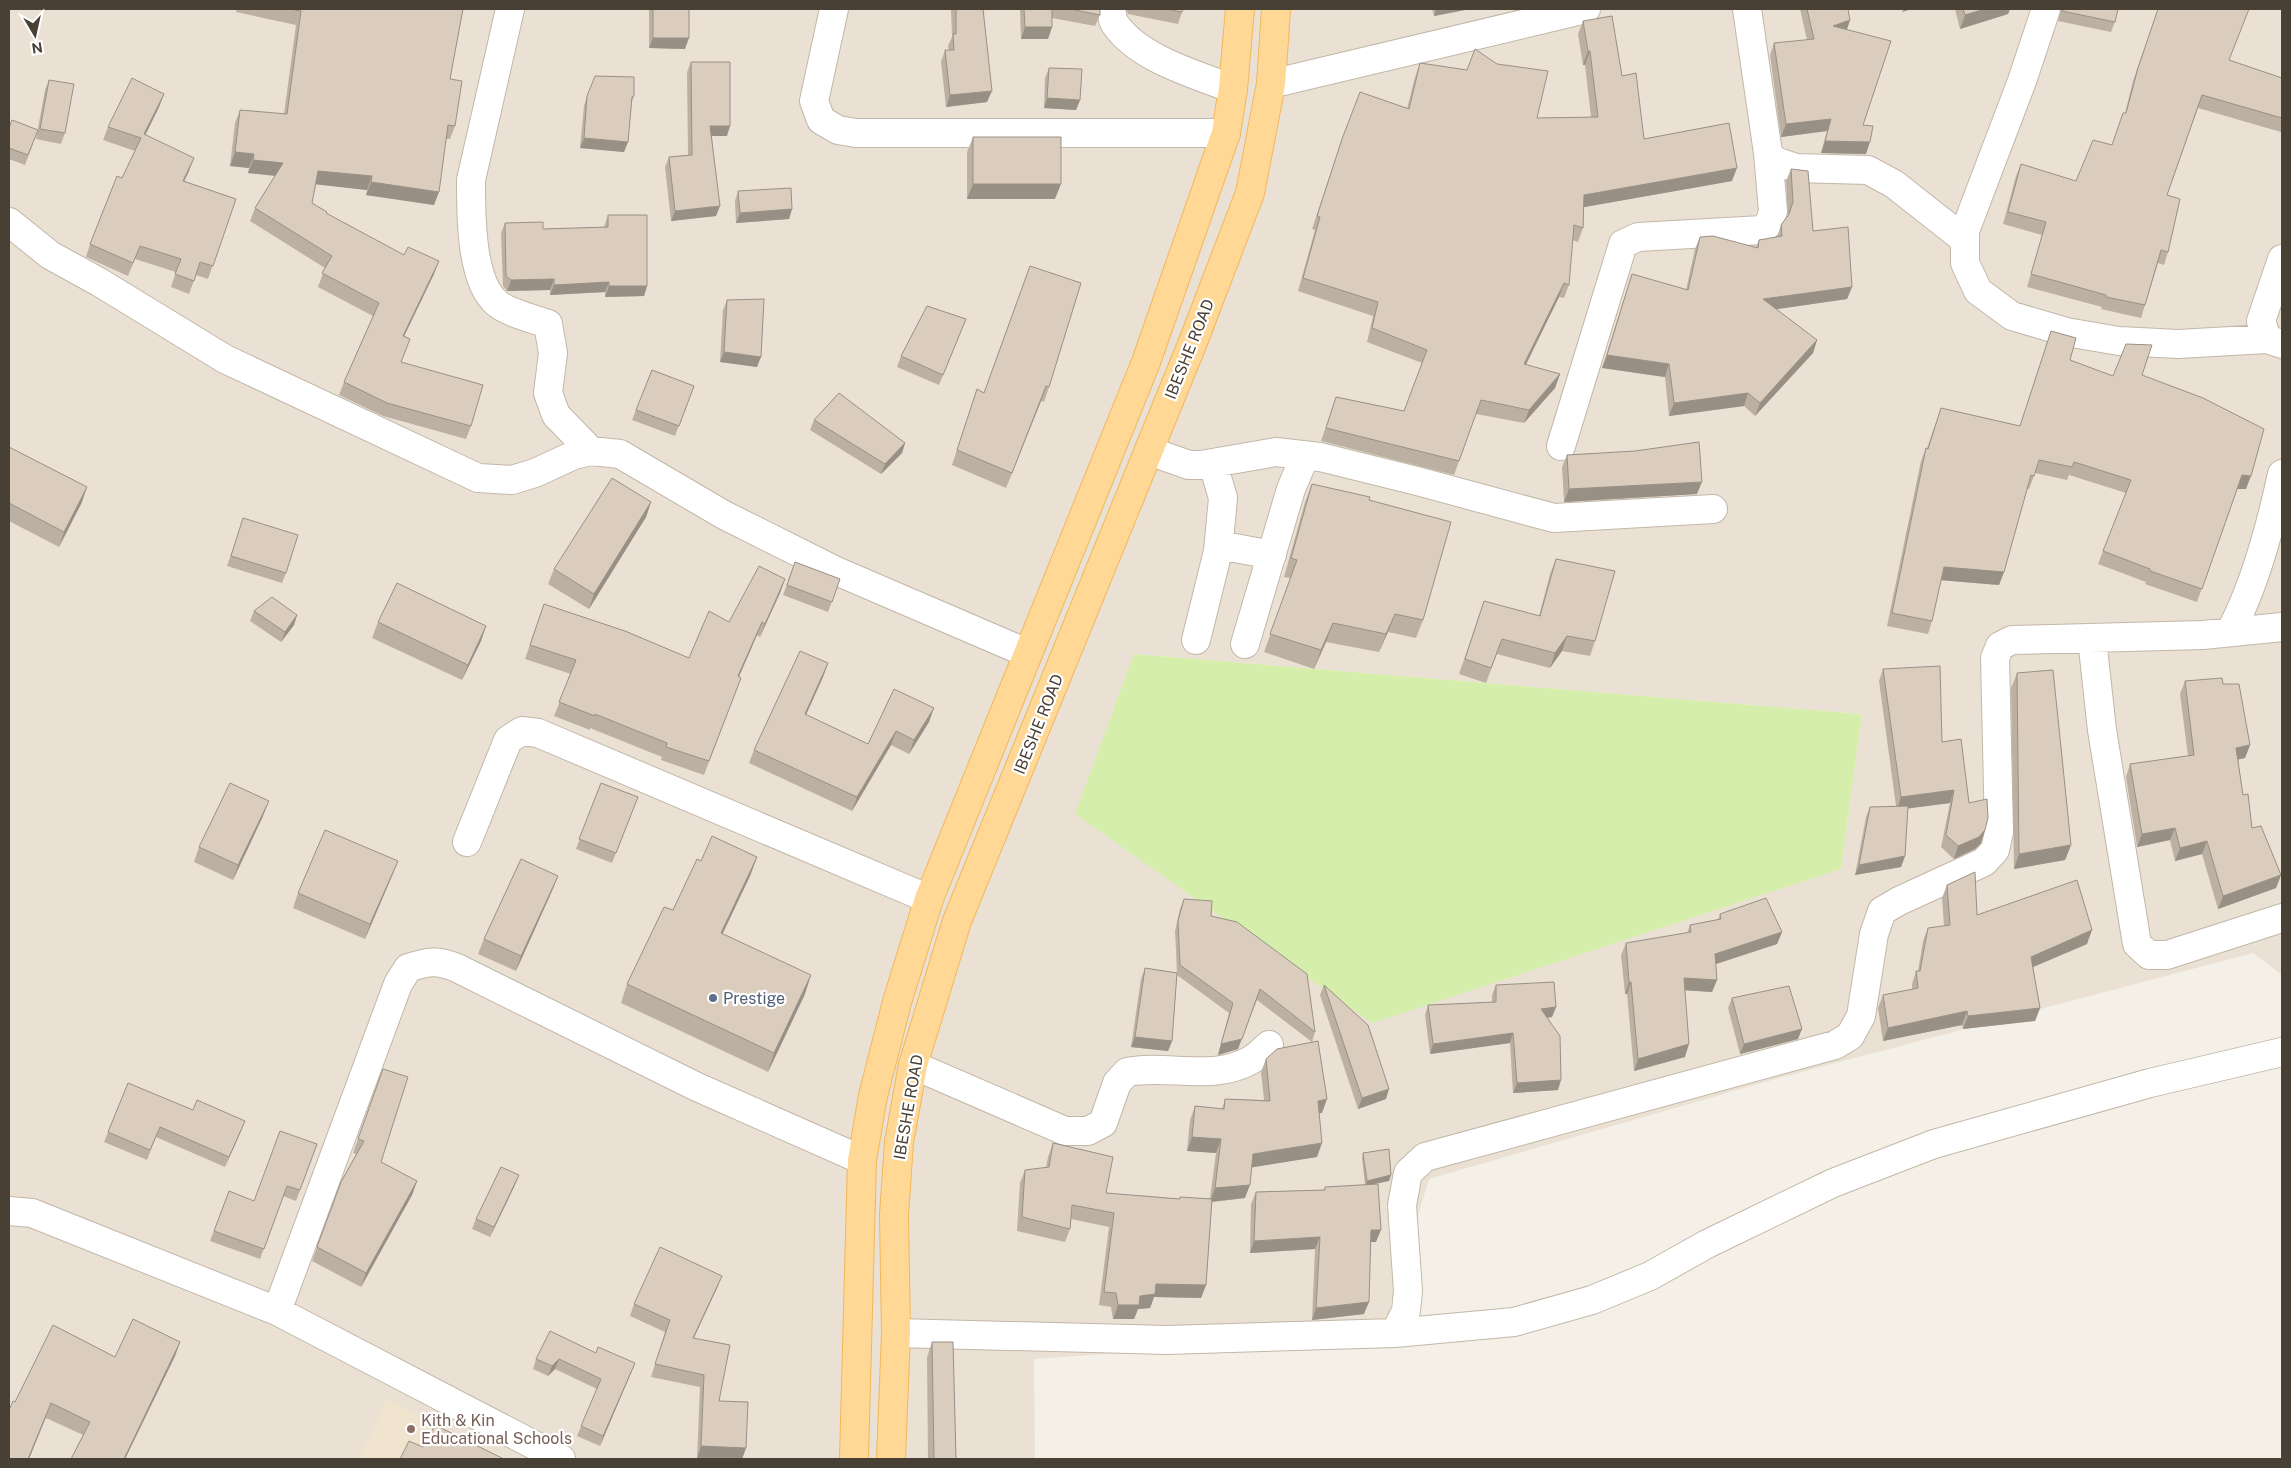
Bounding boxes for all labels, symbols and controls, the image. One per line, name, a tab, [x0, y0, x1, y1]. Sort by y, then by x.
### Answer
north arrow	[10, 10, 60, 60]
text: N	[30, 39, 44, 57]
street label: IBESHE ROAD	[1161, 296, 1218, 402]
street label: IBESHE ROAD	[1010, 671, 1067, 777]
place label: Prestige	[723, 989, 785, 1008]
marker: Prestige	[707, 992, 719, 1004]
street label: IBESHE ROAD	[890, 1053, 927, 1161]
place label: Kith & Kin Educational Schools	[421, 1411, 572, 1448]
marker: Kith & Kin Educational Schools	[405, 1423, 417, 1435]

